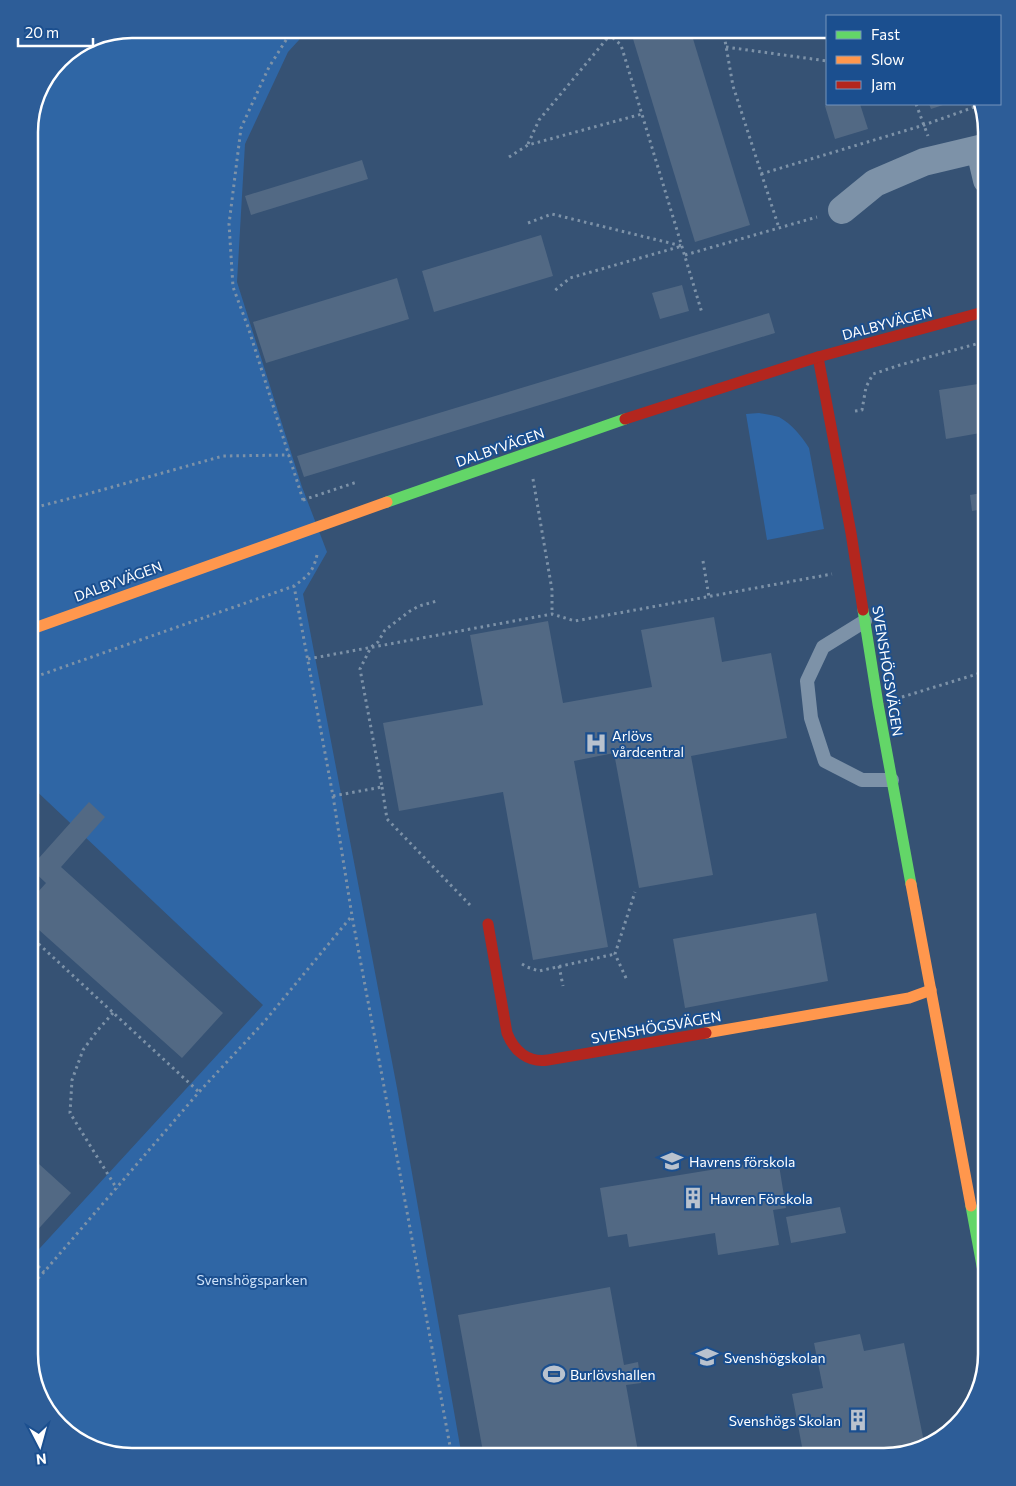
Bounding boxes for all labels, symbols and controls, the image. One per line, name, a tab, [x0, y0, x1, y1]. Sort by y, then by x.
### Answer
scale bar	[18, 15, 92, 47]
legend	[826, 15, 1001, 105]
text: 20 m	[25, 23, 59, 41]
text: Fast	[871, 25, 900, 43]
text: Slow	[871, 50, 904, 68]
text: Jam	[871, 75, 896, 93]
street label: DALBYVÄGEN	[840, 303, 934, 343]
street label: DALBYVÄGEN	[454, 424, 546, 470]
street label: DALBYVÄGEN	[72, 557, 164, 605]
street label: SVENSHÖGSVÄGEN	[869, 605, 907, 737]
place label: Arlövs vårdcentral	[612, 727, 684, 760]
hospital icon: Arlövs vårdcentral	[583, 730, 609, 756]
street label: SVENSHÖGSVÄGEN	[590, 1007, 722, 1047]
school or university icon: Havrens förskola	[659, 1148, 685, 1174]
place label: Havrens förskola	[689, 1153, 795, 1170]
building icon: Havren Förskola	[680, 1185, 706, 1211]
place label: Havren Förskola	[710, 1190, 813, 1207]
park label: Svenshögsparken	[197, 1271, 307, 1288]
school or university icon: Svenshögskolan	[694, 1344, 720, 1370]
place label: Svenshögskolan	[724, 1349, 825, 1366]
sports icon: Burlövshallen	[541, 1361, 567, 1387]
place label: Burlövshallen	[570, 1366, 655, 1383]
building icon: Svenshögs Skolan	[845, 1407, 871, 1433]
place label: Svenshögs Skolan	[729, 1412, 841, 1429]
north arrow	[15, 1421, 65, 1471]
text: N	[35, 1450, 48, 1468]

